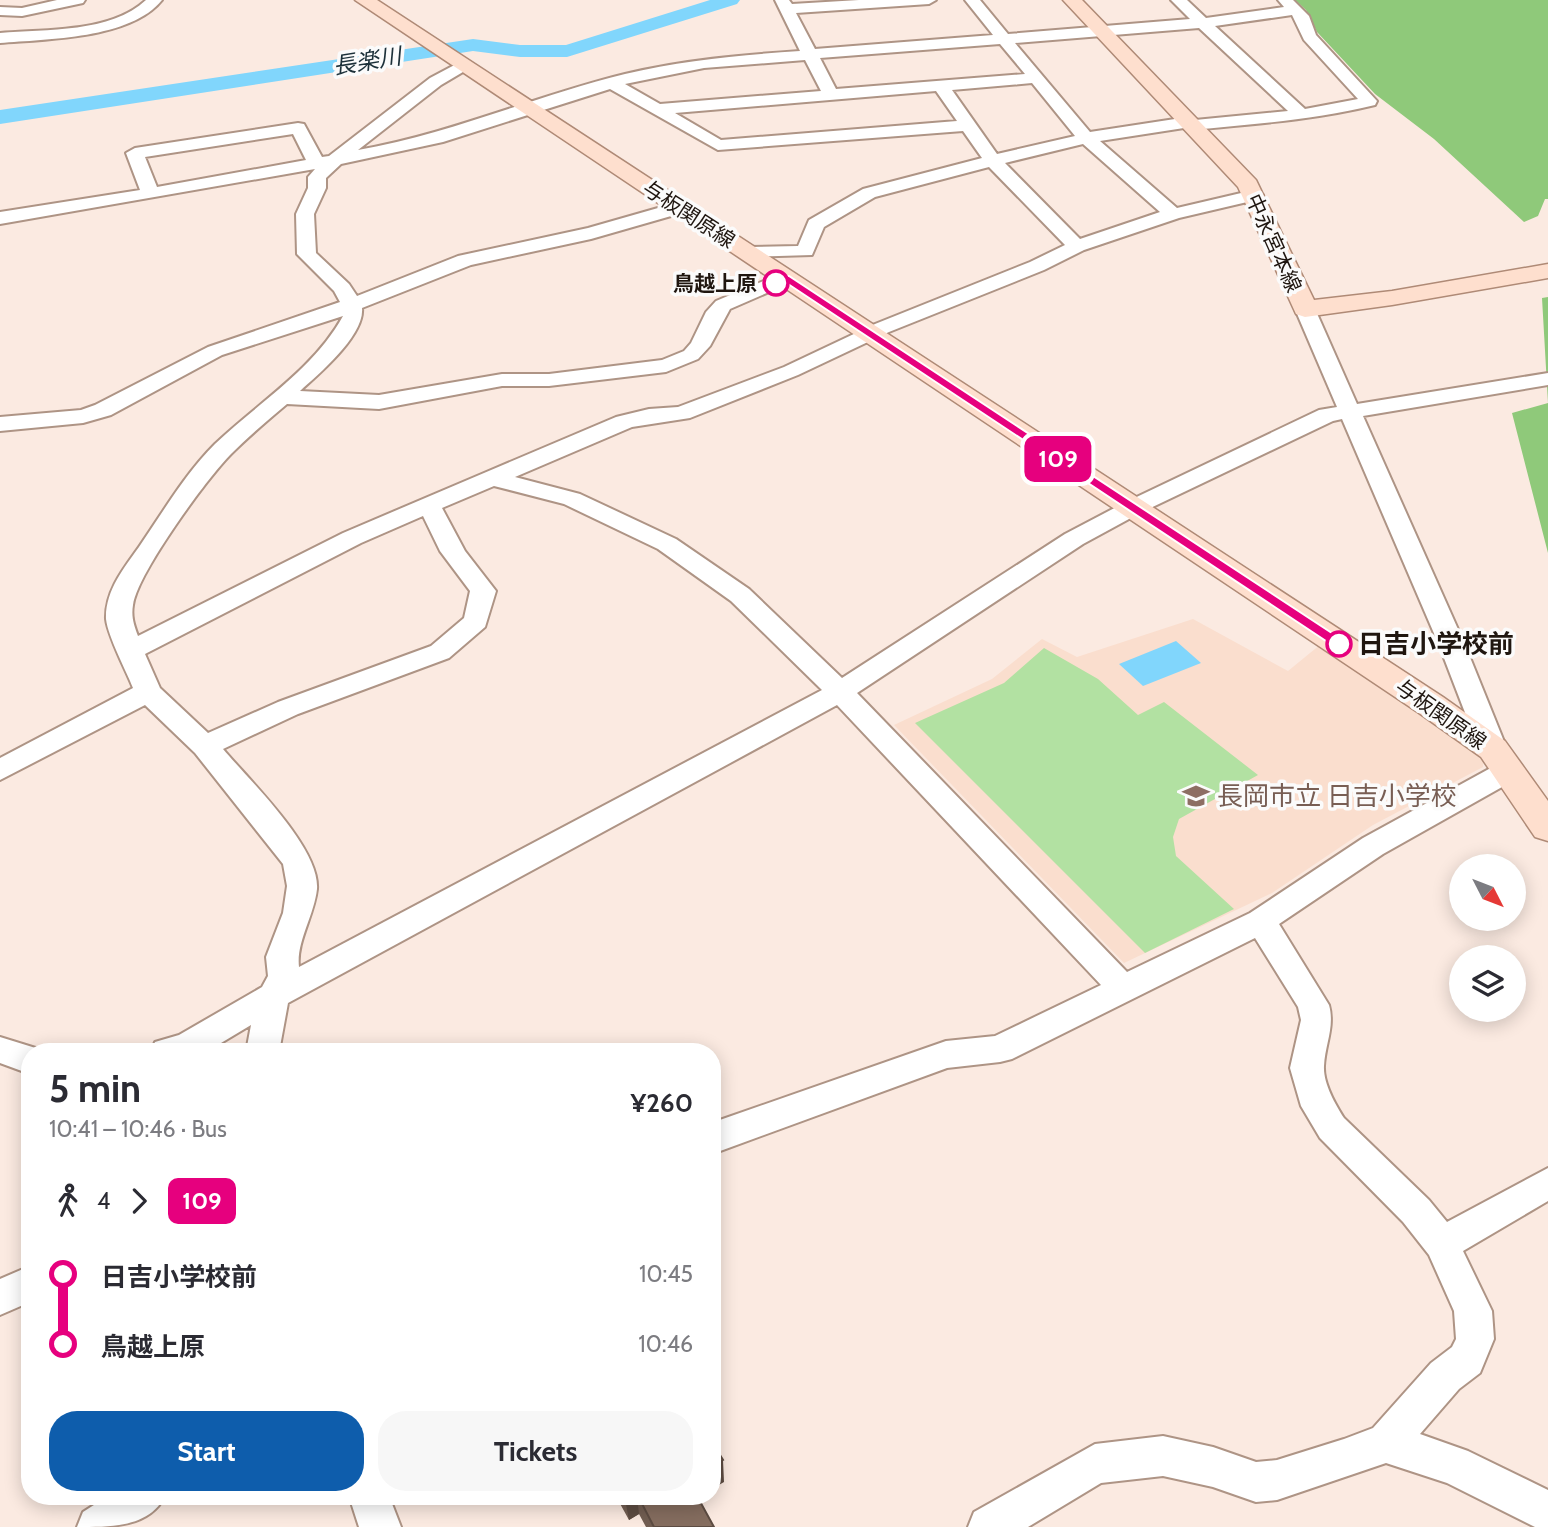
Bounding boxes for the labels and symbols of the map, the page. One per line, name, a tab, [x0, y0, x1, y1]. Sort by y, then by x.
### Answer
water label: 長楽川	[331, 41, 406, 80]
street label: 与板関原線	[638, 175, 740, 253]
street label: 中永宮本線	[1241, 190, 1307, 296]
marker: 鳥越上原	[763, 270, 789, 296]
place label: 鳥越上原	[673, 271, 757, 296]
line badge: 109	[1018, 436, 1098, 482]
place label: 日吉小学校前	[1358, 628, 1514, 660]
marker: 日吉小学校前	[1326, 631, 1352, 657]
street label: 与板関原線	[1391, 674, 1491, 754]
place label: 長岡市立 日吉小学校	[1217, 780, 1457, 812]
school or university icon: 長岡市立 日吉小学校	[1181, 781, 1211, 811]
north arrow	[1449, 854, 1526, 931]

